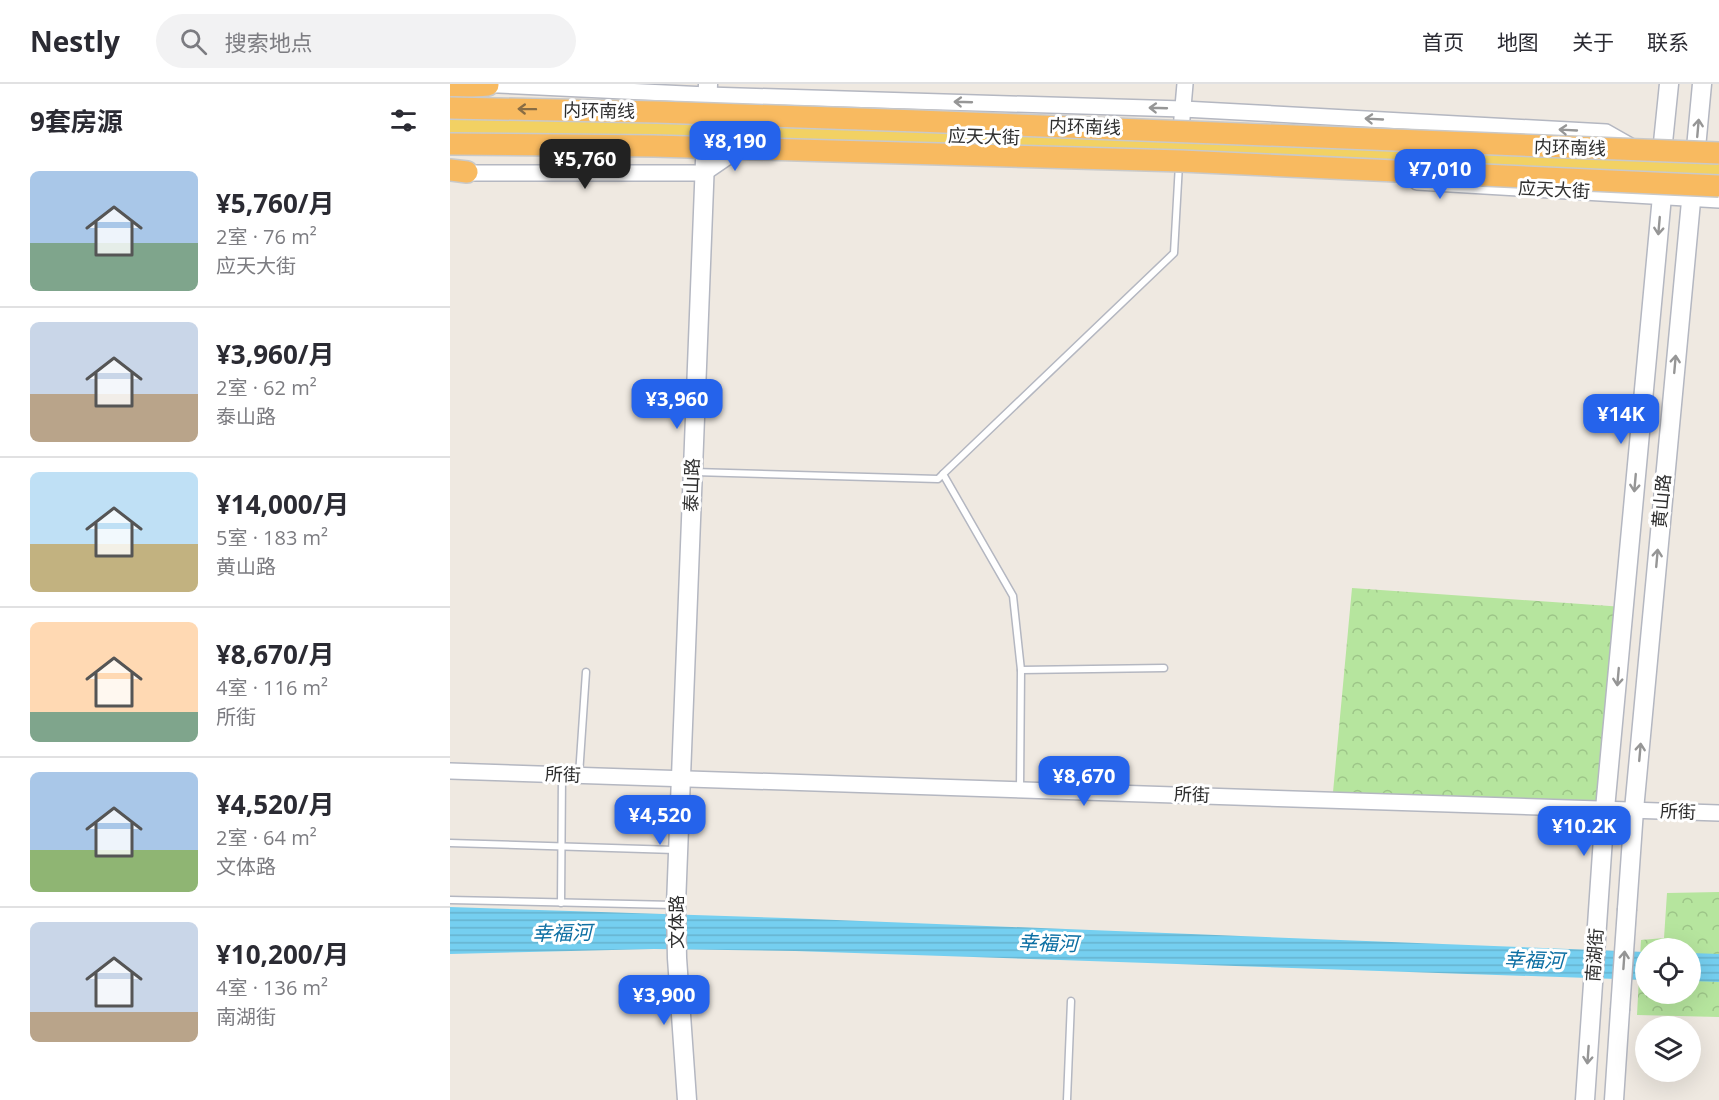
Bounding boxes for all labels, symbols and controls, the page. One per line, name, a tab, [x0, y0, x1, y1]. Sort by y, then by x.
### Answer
search box	[156, 14, 576, 68]
text: Nestly	[30, 22, 120, 60]
icon: search	[177, 25, 210, 58]
text: 搜索地点	[225, 27, 313, 57]
text: 首页	[1422, 28, 1464, 56]
text: 地图	[1497, 28, 1539, 56]
text: 关于	[1572, 28, 1614, 56]
text: 联系	[1647, 28, 1689, 56]
street label: 内环南线	[563, 97, 635, 123]
one-way arrow	[953, 97, 973, 108]
one-way arrow	[1148, 102, 1168, 114]
text: 9套房源	[30, 103, 123, 139]
icon: filters	[387, 104, 420, 137]
one-way arrow	[518, 104, 538, 115]
street label: 内环南线	[1049, 113, 1121, 139]
one-way arrow	[1364, 114, 1384, 125]
one-way arrow	[1693, 118, 1704, 138]
pin: ¥8,190	[686, 121, 784, 172]
street label: 应天大街	[948, 123, 1020, 149]
one-way arrow	[1559, 124, 1579, 135]
text: ¥8,190	[704, 127, 766, 154]
street label: 内环南线	[1534, 134, 1606, 160]
pin: ¥5,760	[536, 139, 634, 190]
text: ¥5,760	[554, 145, 616, 172]
pin: ¥7,010	[1391, 149, 1489, 200]
text: ¥7,010	[1409, 155, 1471, 182]
street label: 应天大街	[1517, 175, 1591, 203]
text: ¥5,760/月	[216, 185, 335, 221]
icon: home	[78, 195, 150, 267]
one-way arrow	[1653, 215, 1664, 235]
text: 2室 · 76 m²	[216, 223, 317, 250]
text: 应天大街	[216, 252, 296, 279]
text: ¥3,960/月	[216, 336, 335, 372]
icon: home	[78, 346, 150, 418]
one-way arrow	[1670, 354, 1681, 374]
text: 2室 · 62 m²	[216, 374, 317, 401]
pin: ¥3,960	[628, 379, 726, 430]
text: ¥3,960	[646, 385, 708, 412]
pin: ¥14K	[1585, 394, 1657, 445]
text: ¥14K	[1597, 400, 1645, 427]
text: 泰山路	[216, 403, 276, 430]
street label: 泰山路	[678, 458, 704, 512]
one-way arrow	[1629, 472, 1640, 492]
street label: 黄山路	[1647, 473, 1675, 529]
text: ¥14,000/月	[216, 486, 349, 522]
icon: home	[78, 496, 150, 568]
text: 5室 · 183 m²	[216, 524, 328, 551]
one-way arrow	[1652, 548, 1663, 568]
text: 黄山路	[216, 553, 276, 580]
text: ¥8,670/月	[216, 636, 335, 672]
icon: home	[78, 646, 150, 718]
one-way arrow	[1612, 667, 1623, 686]
text: 4室 · 116 m²	[216, 674, 328, 701]
text: 所街	[216, 703, 256, 730]
one-way arrow	[1635, 742, 1646, 762]
pin: ¥8,670	[1035, 756, 1133, 807]
street label: 所街	[545, 761, 581, 787]
text: ¥8,670	[1053, 762, 1115, 789]
street label: 所街	[1174, 781, 1210, 807]
text: ¥4,520/月	[216, 786, 335, 822]
pin: ¥4,520	[611, 795, 709, 846]
icon: home	[78, 796, 150, 868]
street label: 所街	[1660, 798, 1696, 824]
text: ¥4,520	[629, 801, 691, 828]
pin: ¥10.2K	[1535, 806, 1633, 857]
text: ¥10.2K	[1552, 812, 1616, 839]
text: 2室 · 64 m²	[216, 824, 317, 851]
text: 文体路	[216, 853, 276, 880]
street label: 文体路	[664, 895, 688, 949]
water label: 幸福河	[532, 918, 596, 947]
street label: 南湖街	[1580, 927, 1608, 983]
water label: 幸福河	[1018, 928, 1082, 957]
text: ¥10,200/月	[216, 936, 349, 972]
map controls	[1635, 938, 1701, 1082]
button: locate	[1635, 938, 1701, 1004]
water label: 幸福河	[1504, 945, 1568, 974]
icon: home	[78, 946, 150, 1018]
one-way arrow	[1618, 950, 1629, 970]
text: 4室 · 136 m²	[216, 974, 328, 1001]
pin: ¥3,900	[615, 975, 713, 1026]
text: ¥3,900	[633, 981, 695, 1008]
text: 南湖街	[216, 1003, 276, 1030]
button: layers	[1635, 1016, 1701, 1082]
one-way arrow	[1582, 1044, 1593, 1064]

